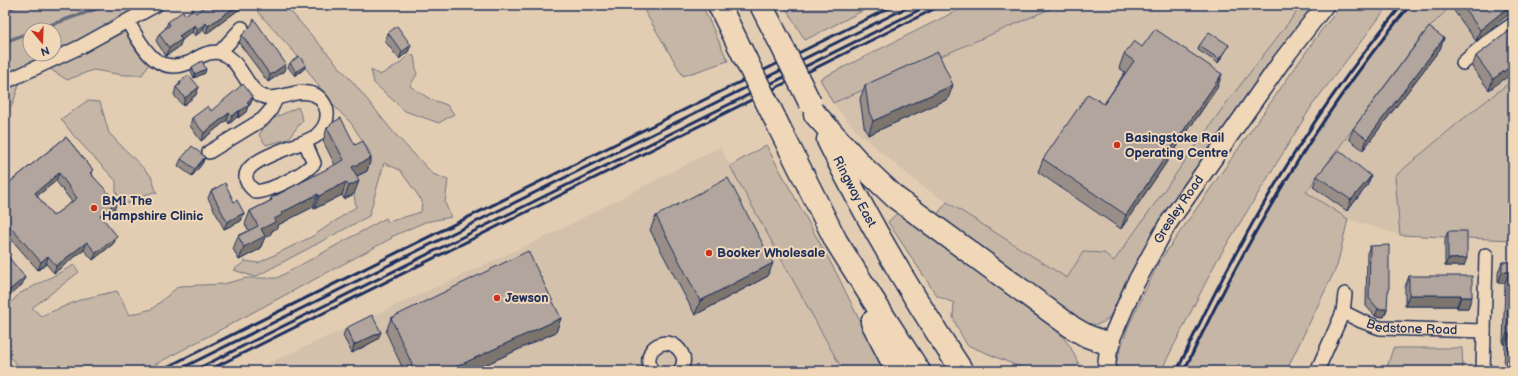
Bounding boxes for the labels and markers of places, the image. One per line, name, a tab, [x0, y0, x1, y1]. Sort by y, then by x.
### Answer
place label: Basingstoke Rail Operating Centre	[1125, 130, 1229, 161]
marker: Basingstoke Rail Operating Centre	[1112, 140, 1122, 150]
place label: BMI The Hampshire Clinic	[102, 193, 203, 224]
marker: BMI The Hampshire Clinic	[89, 203, 99, 213]
place label: Booker Wholesale	[717, 245, 826, 261]
marker: Booker Wholesale	[704, 248, 714, 258]
place label: Jewson	[505, 290, 549, 306]
marker: Jewson	[492, 293, 502, 303]

